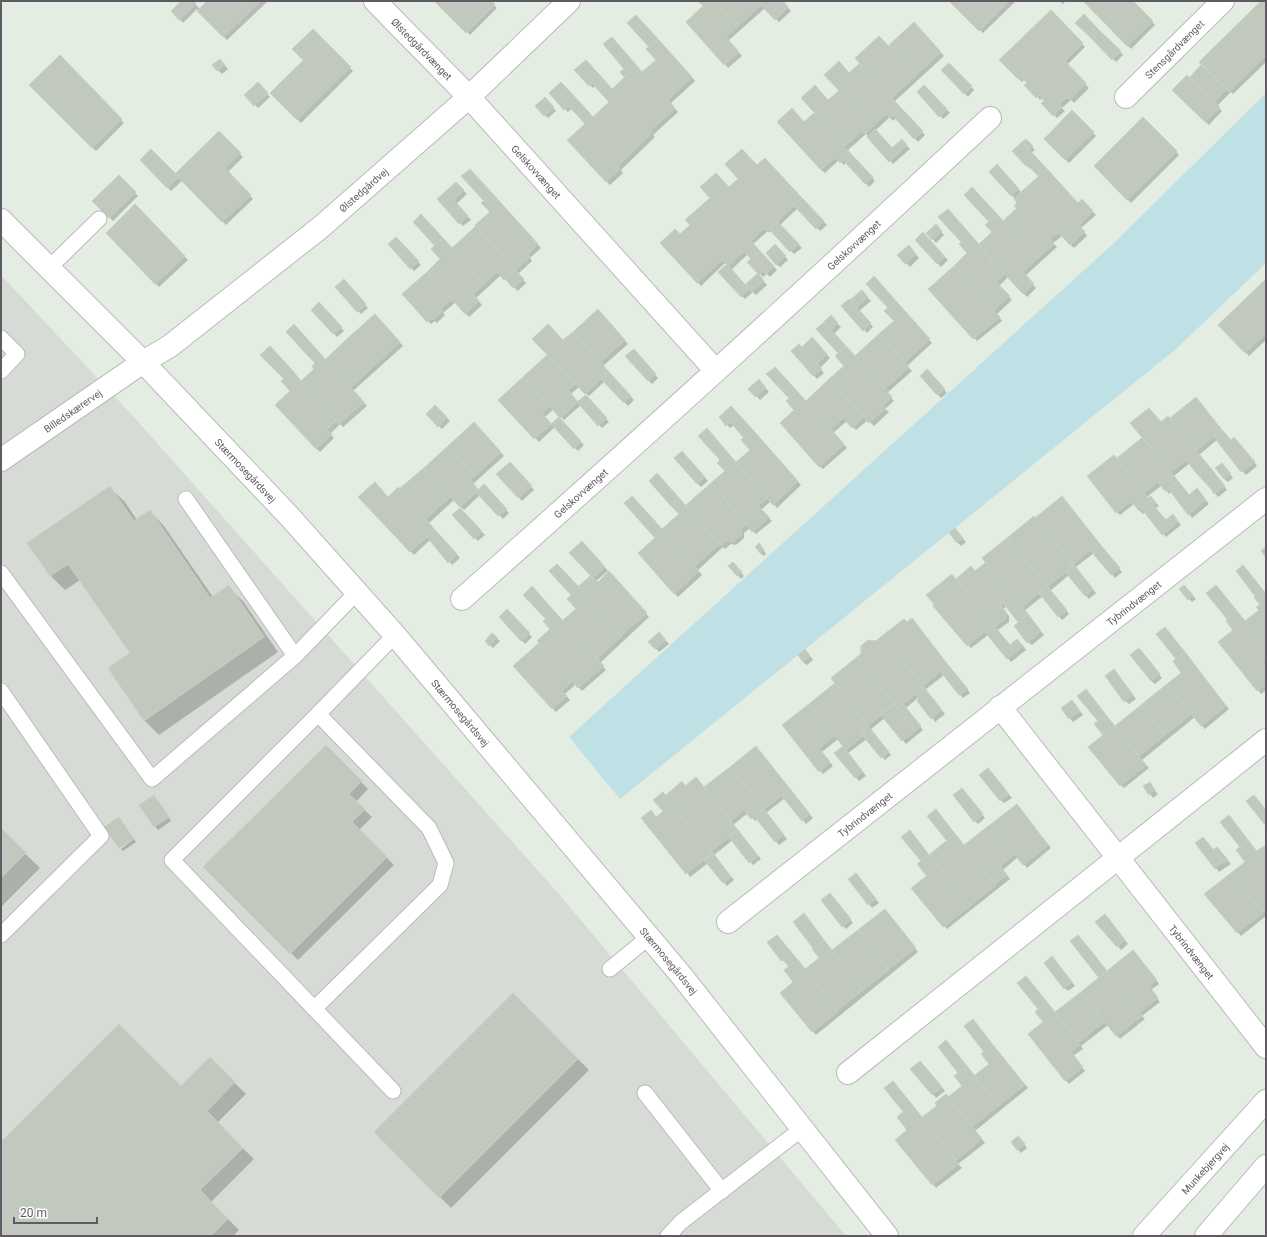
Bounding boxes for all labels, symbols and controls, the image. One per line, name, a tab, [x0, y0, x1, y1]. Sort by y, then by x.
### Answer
street label: Ølstedgårdvænget	[389, 16, 454, 82]
street label: Stensgårdvænget	[1143, 18, 1206, 81]
street label: Gelskovvænget	[509, 143, 563, 201]
street label: Ølstedgårdvej	[337, 166, 390, 215]
street label: Gelskovvænget	[825, 218, 883, 272]
street label: Billedskærervej	[42, 387, 104, 435]
street label: Stærmosegårdsvej	[212, 436, 278, 505]
street label: Gelskovvænget	[552, 467, 610, 520]
street label: Tybrindvænget	[1105, 579, 1163, 628]
street label: Stærmosegårdsvej	[429, 678, 491, 749]
street label: Tybrindvænget	[836, 790, 894, 840]
street label: Tybrindvænget	[1167, 923, 1216, 982]
street label: Stærmosegårdsvej	[637, 925, 699, 997]
street label: Munkebjergvej	[1180, 1141, 1231, 1197]
scale bar	[14, 1199, 97, 1225]
text: 20 m	[20, 1206, 47, 1220]

